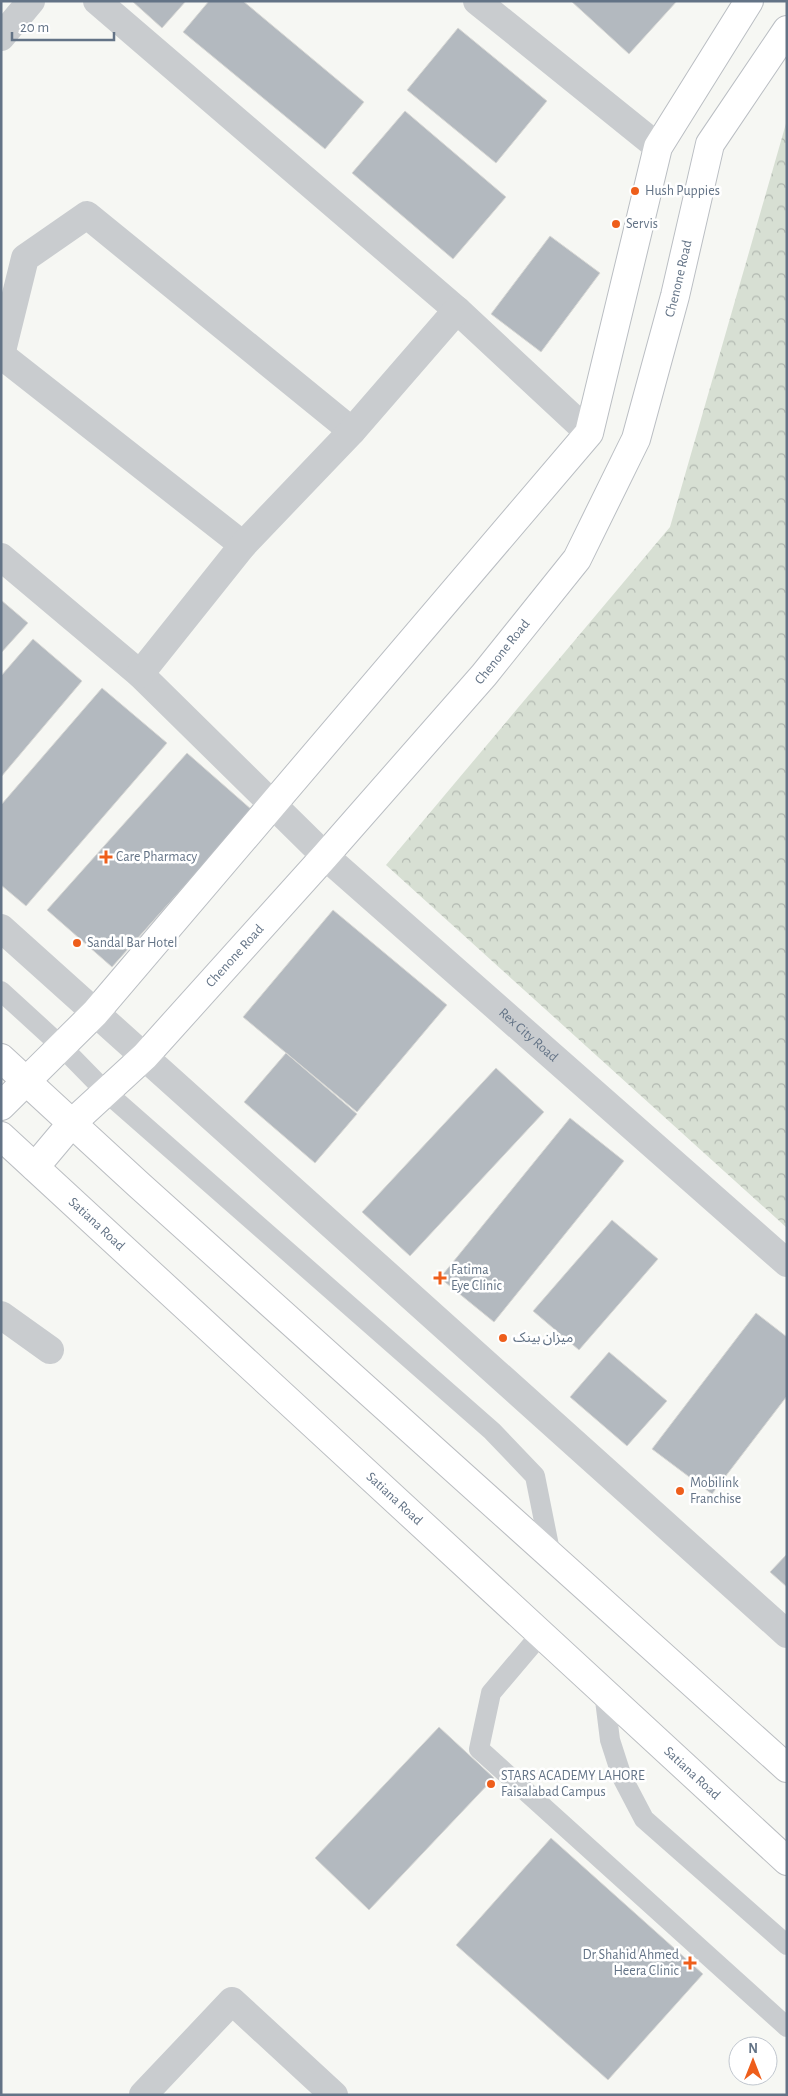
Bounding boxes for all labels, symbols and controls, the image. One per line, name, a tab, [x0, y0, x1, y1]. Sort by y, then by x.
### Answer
scale bar	[12, 10, 115, 42]
text: 20 m	[20, 20, 49, 35]
place label: Hush Puppies	[645, 184, 720, 198]
marker: Hush Puppies	[629, 185, 641, 197]
place label: Servis	[626, 217, 658, 231]
marker: Servis	[610, 218, 622, 230]
street label: Chenone Road	[663, 239, 695, 319]
street label: Chenone Road	[472, 617, 533, 687]
place label: Care Pharmacy	[116, 850, 197, 864]
marker: Care Pharmacy	[100, 851, 112, 863]
street label: Chenone Road	[203, 922, 267, 990]
place label: Sandal Bar Hotel	[87, 936, 177, 950]
marker: Sandal Bar Hotel	[71, 937, 83, 949]
street label: Rex City Road	[496, 1005, 560, 1065]
street label: Satiana Road	[66, 1195, 127, 1253]
place label: Fatima Eye Clinic	[451, 1263, 503, 1293]
marker: Fatima Eye Clinic	[433, 1271, 447, 1285]
place label: میزان بینک	[513, 1331, 573, 1346]
marker: میزان بینک	[497, 1332, 509, 1344]
street label: Satiana Road	[363, 1470, 425, 1528]
place label: Mobilink Franchise	[690, 1476, 741, 1506]
marker: Mobilink Franchise	[674, 1485, 686, 1497]
street label: Satiana Road	[661, 1744, 723, 1803]
place label: STARS ACADEMY LAHORE Faisalabad Campus	[501, 1769, 645, 1799]
marker: STARS ACADEMY LAHORE Faisalabad Campus	[485, 1778, 497, 1790]
place label: Dr Shahid Ahmed Heera Clinic	[583, 1948, 680, 1978]
marker: Dr Shahid Ahmed Heera Clinic	[683, 1956, 697, 1970]
north arrow	[728, 2036, 778, 2086]
text: N	[748, 2042, 758, 2056]

